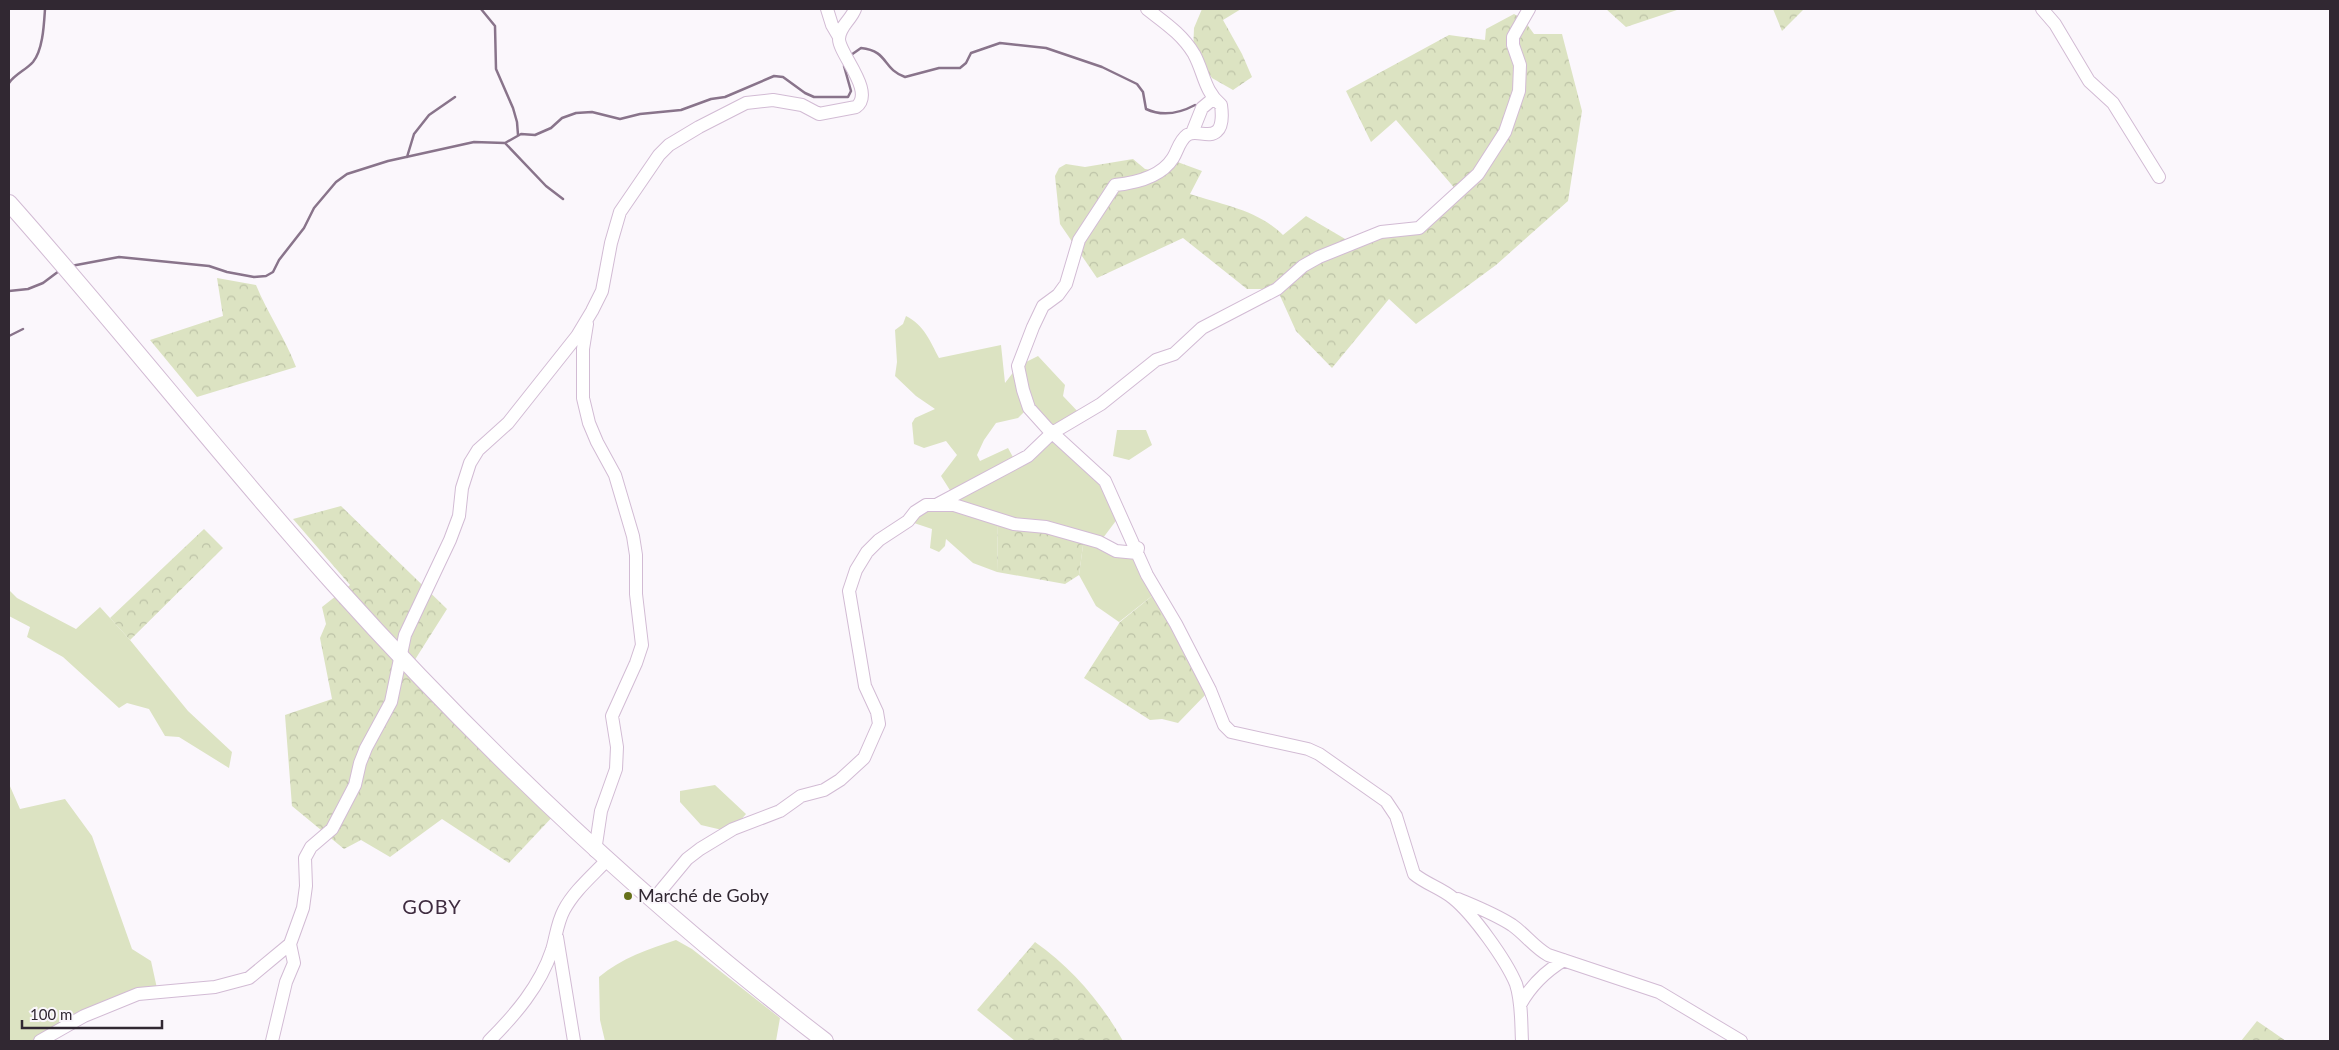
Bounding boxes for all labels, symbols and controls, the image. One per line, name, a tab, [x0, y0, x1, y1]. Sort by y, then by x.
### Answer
place label: Marché de Goby	[638, 884, 770, 906]
marker: Marché de Goby	[622, 890, 634, 902]
district label: GOBY	[402, 894, 462, 918]
scale bar	[22, 998, 162, 1030]
text: 100 m	[30, 1005, 72, 1023]

